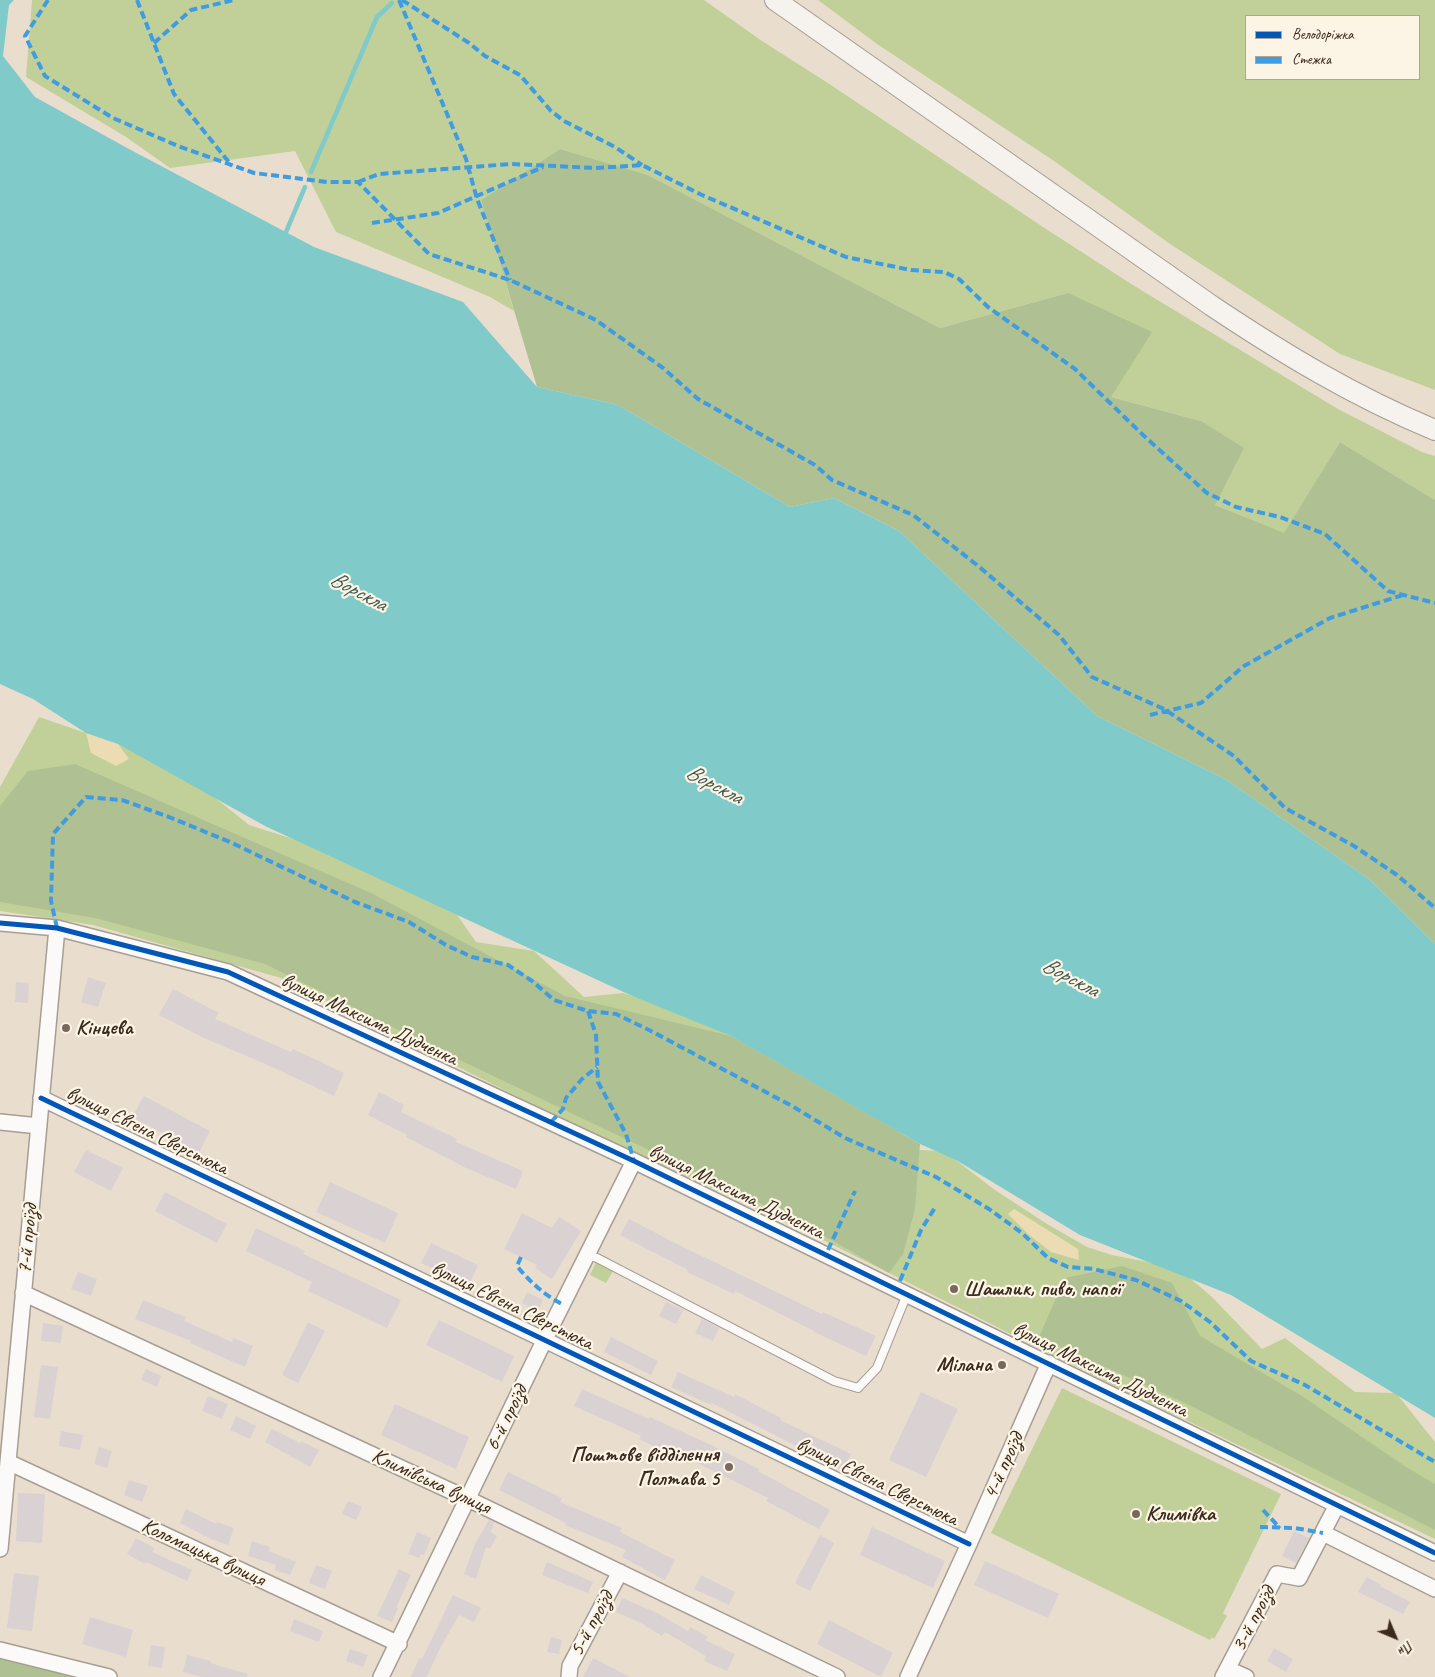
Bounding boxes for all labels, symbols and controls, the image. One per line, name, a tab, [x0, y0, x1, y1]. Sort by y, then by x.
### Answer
legend	[1245, 15, 1420, 80]
text: Велодоріжка	[1292, 25, 1353, 44]
text: Стежка	[1292, 50, 1331, 69]
water label: Ворскла	[325, 566, 391, 618]
water label: Ворскла	[681, 759, 747, 811]
water label: Ворскла	[1037, 952, 1103, 1004]
street label: вулиця Максима Дудченка	[277, 968, 461, 1072]
place label: Кінцева	[76, 1015, 133, 1041]
marker: Кінцева	[60, 1022, 72, 1034]
street label: вулиця Євгена Сверстюка	[62, 1081, 232, 1181]
street label: вулиця Максима Дудченка	[644, 1139, 828, 1245]
street label: 7-й проїзд	[12, 1203, 44, 1275]
street label: вулиця Євгена Сверстюка	[427, 1256, 597, 1356]
place label: Шашлик, пиво, напої	[964, 1276, 1120, 1302]
marker: Шашлик, пиво, напої	[948, 1283, 960, 1295]
street label: вулиця Максима Дудченка	[1008, 1317, 1192, 1423]
place label: Мілана	[936, 1352, 992, 1378]
marker: Мілана	[996, 1359, 1008, 1371]
street label: 6-й проїзд	[480, 1381, 534, 1455]
street label: 4-й проїзд	[978, 1429, 1030, 1503]
street label: вулиця Євгена Сверстюка	[792, 1432, 962, 1532]
place label: Поштове відділення Полтава 5	[571, 1442, 719, 1492]
street label: Климівська вулиця	[367, 1443, 495, 1521]
marker: Поштове відділення Полтава 5	[723, 1461, 735, 1473]
place label: Климівка	[1146, 1501, 1215, 1527]
marker: Климівка	[1130, 1508, 1142, 1520]
street label: Коломацька вулиця	[137, 1513, 269, 1593]
street label: 3-й проїзд	[1227, 1582, 1281, 1656]
street label: 5-й проїзд	[564, 1587, 620, 1661]
north arrow	[1370, 1612, 1420, 1662]
text: Пн	[1395, 1637, 1417, 1659]

